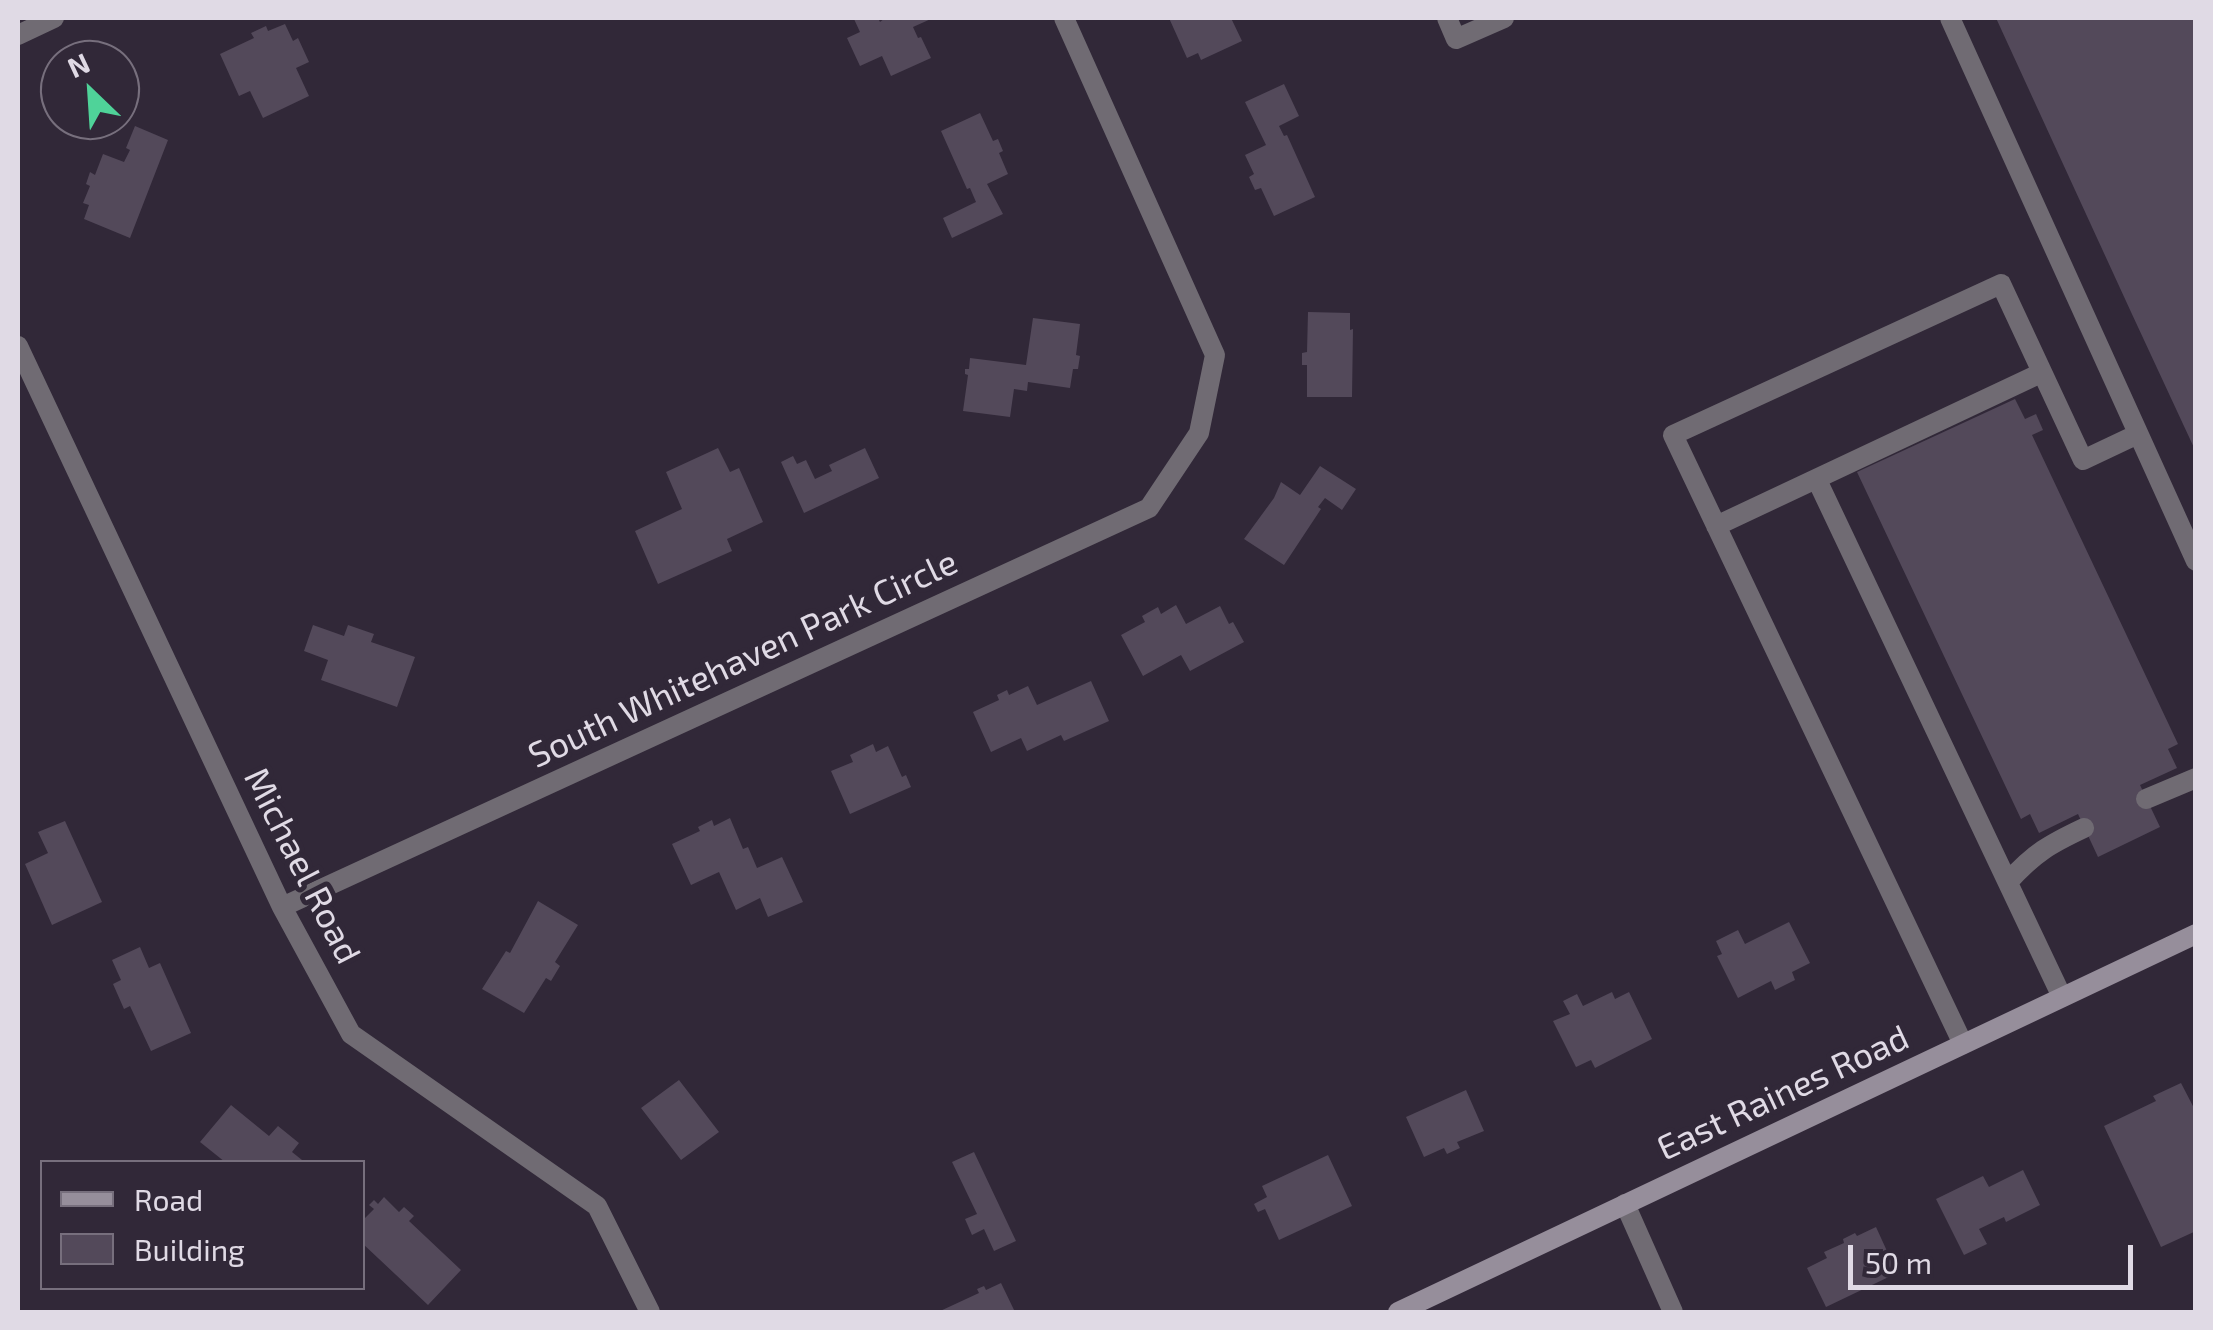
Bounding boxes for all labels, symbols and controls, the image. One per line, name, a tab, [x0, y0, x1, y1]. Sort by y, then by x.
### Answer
north arrow	[40, 40, 140, 140]
text: N	[62, 45, 95, 84]
street label: South Whitehaven Park Circle	[522, 541, 964, 777]
street label: Michael Road	[235, 761, 369, 971]
street label: East Raines Road	[1651, 1016, 1915, 1170]
legend	[40, 1160, 365, 1290]
text: Road	[134, 1181, 203, 1217]
scale bar	[1853, 1225, 2138, 1287]
text: Building	[134, 1231, 245, 1267]
text: 50 m	[1865, 1244, 1932, 1280]

